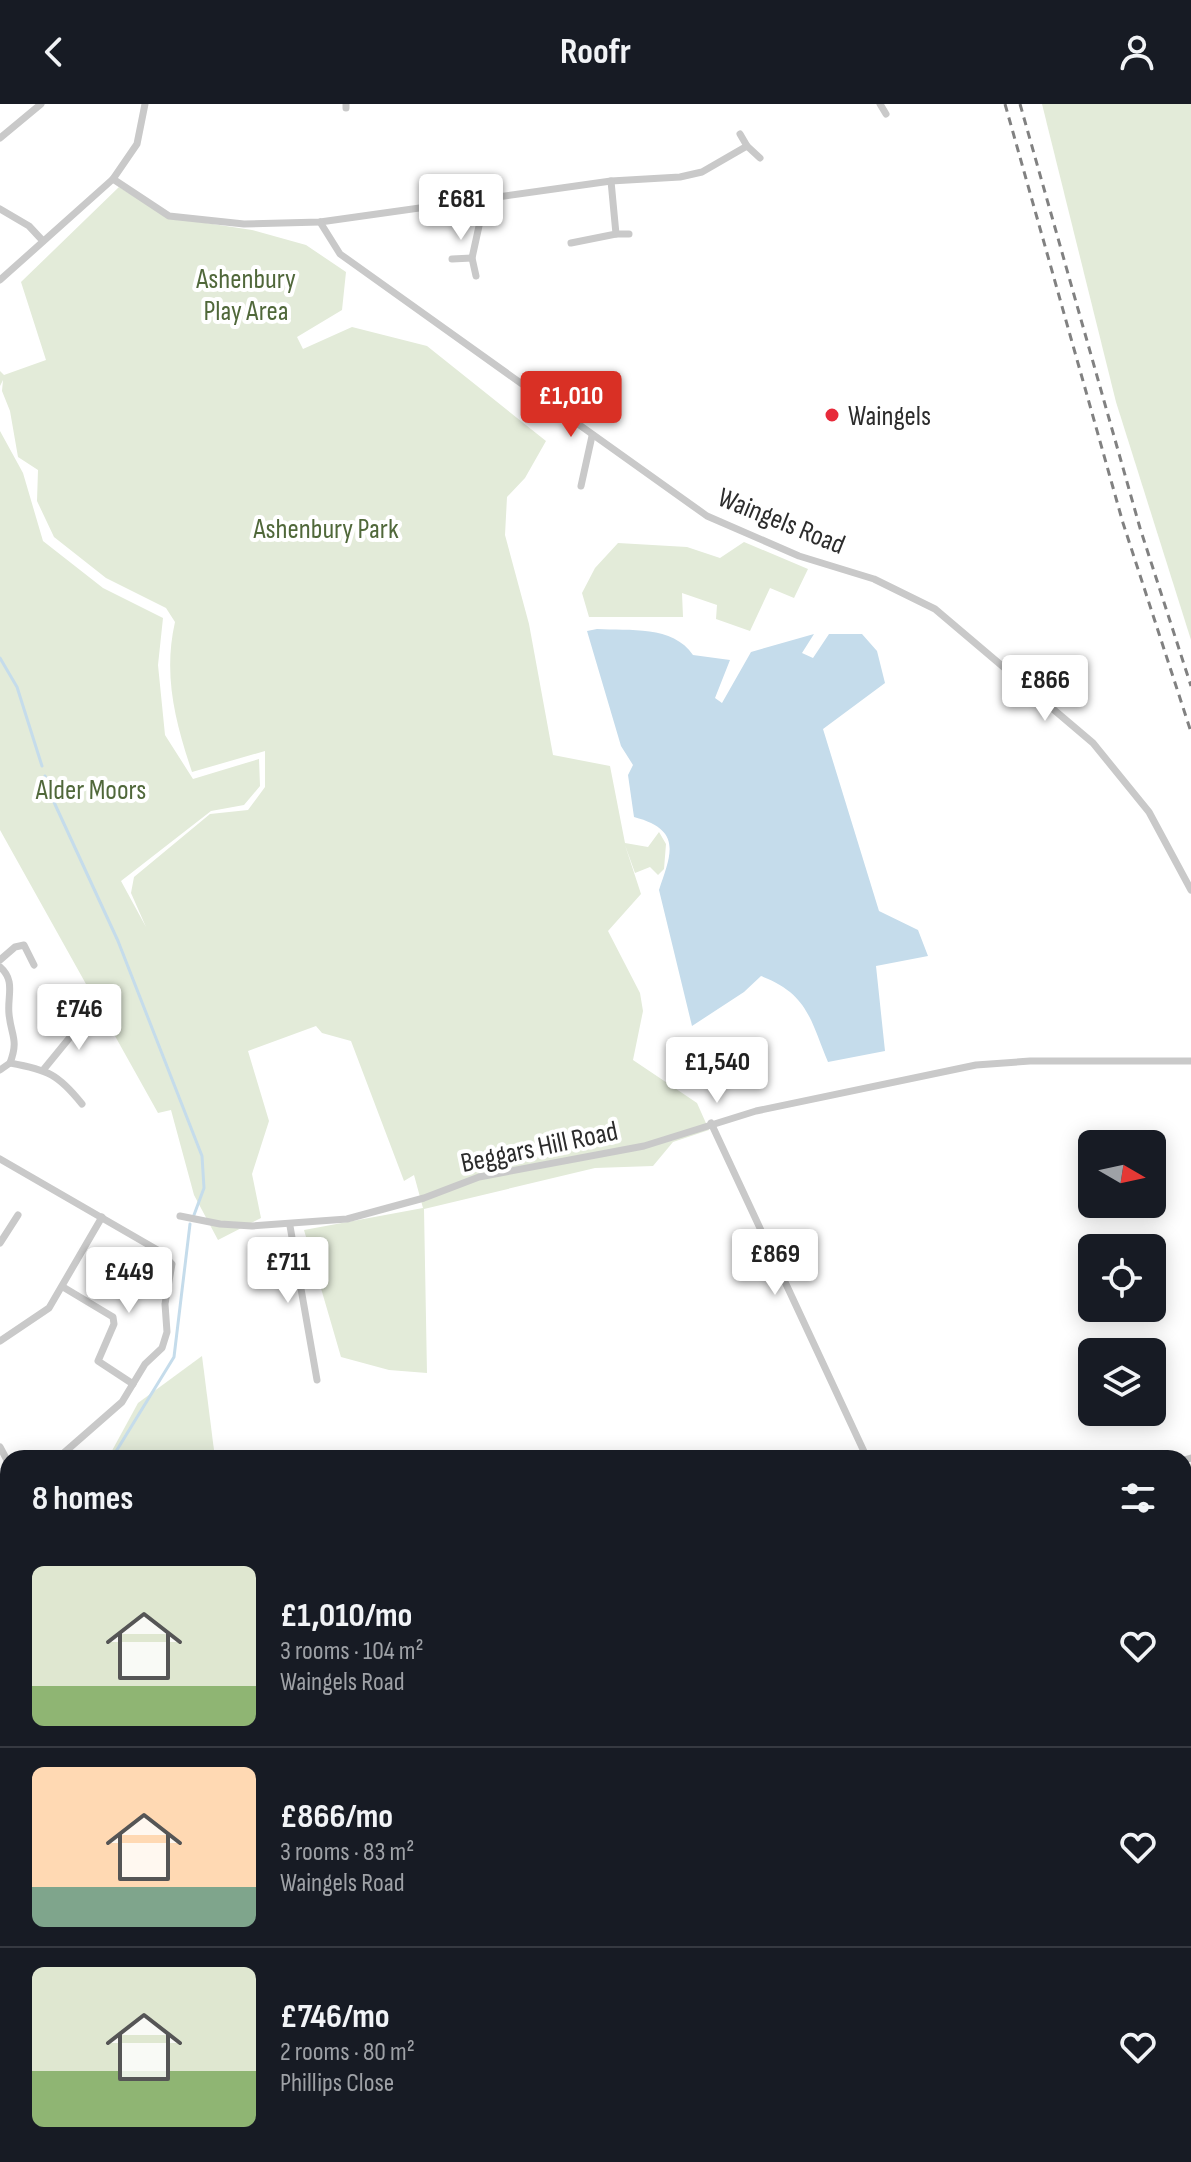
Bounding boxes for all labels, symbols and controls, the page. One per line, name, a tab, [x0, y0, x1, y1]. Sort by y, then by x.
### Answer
icon: back	[32, 30, 76, 74]
icon: person	[1115, 30, 1159, 74]
text: Roofr	[560, 31, 631, 74]
pin: £681	[414, 174, 508, 242]
text: £681	[437, 184, 485, 215]
park label: Ashenbury Play Area	[195, 263, 296, 328]
pin: £1,010	[506, 371, 636, 439]
text: £1,010	[539, 381, 603, 412]
place label: Waingels	[848, 400, 931, 433]
marker: Waingels	[823, 406, 841, 424]
street label: Waingels Road	[713, 481, 850, 562]
park label: Ashenbury Park	[252, 513, 399, 546]
pin: £866	[998, 655, 1092, 723]
text: £866	[1020, 665, 1070, 696]
park label: Alder Moors	[35, 774, 146, 807]
pin: £746	[32, 984, 126, 1052]
text: £746	[55, 994, 103, 1025]
pin: £1,540	[652, 1037, 782, 1105]
text: £1,540	[684, 1047, 750, 1078]
street label: Beggars Hill Road	[458, 1115, 621, 1180]
north arrow	[1078, 1130, 1166, 1218]
map controls	[1078, 1130, 1166, 1426]
pin: £869	[728, 1229, 822, 1297]
button: locate	[1078, 1234, 1166, 1322]
pin: £711	[241, 1237, 335, 1305]
text: £869	[750, 1239, 800, 1270]
pin: £449	[82, 1247, 176, 1315]
text: £711	[265, 1247, 311, 1278]
text: £449	[104, 1257, 154, 1288]
button: layers	[1078, 1338, 1166, 1426]
icon: filters	[1116, 1476, 1160, 1520]
text: 8 homes	[32, 1478, 133, 1519]
text: £1,010/mo	[280, 1595, 412, 1636]
icon: home	[96, 1598, 192, 1694]
icon: heart	[1116, 1624, 1160, 1668]
text: 3 rooms · 104 m²	[280, 1636, 424, 1667]
text: Waingels Road	[280, 1667, 405, 1698]
text: £866/mo	[280, 1796, 393, 1837]
icon: home	[96, 1799, 192, 1895]
icon: heart	[1116, 1825, 1160, 1869]
text: 3 rooms · 83 m²	[280, 1837, 414, 1868]
text: Waingels Road	[280, 1868, 405, 1899]
text: £746/mo	[280, 1996, 390, 2037]
icon: home	[96, 1999, 192, 2095]
icon: heart	[1116, 2025, 1160, 2069]
text: 2 rooms · 80 m²	[280, 2037, 415, 2068]
text: Phillips Close	[280, 2068, 394, 2099]

